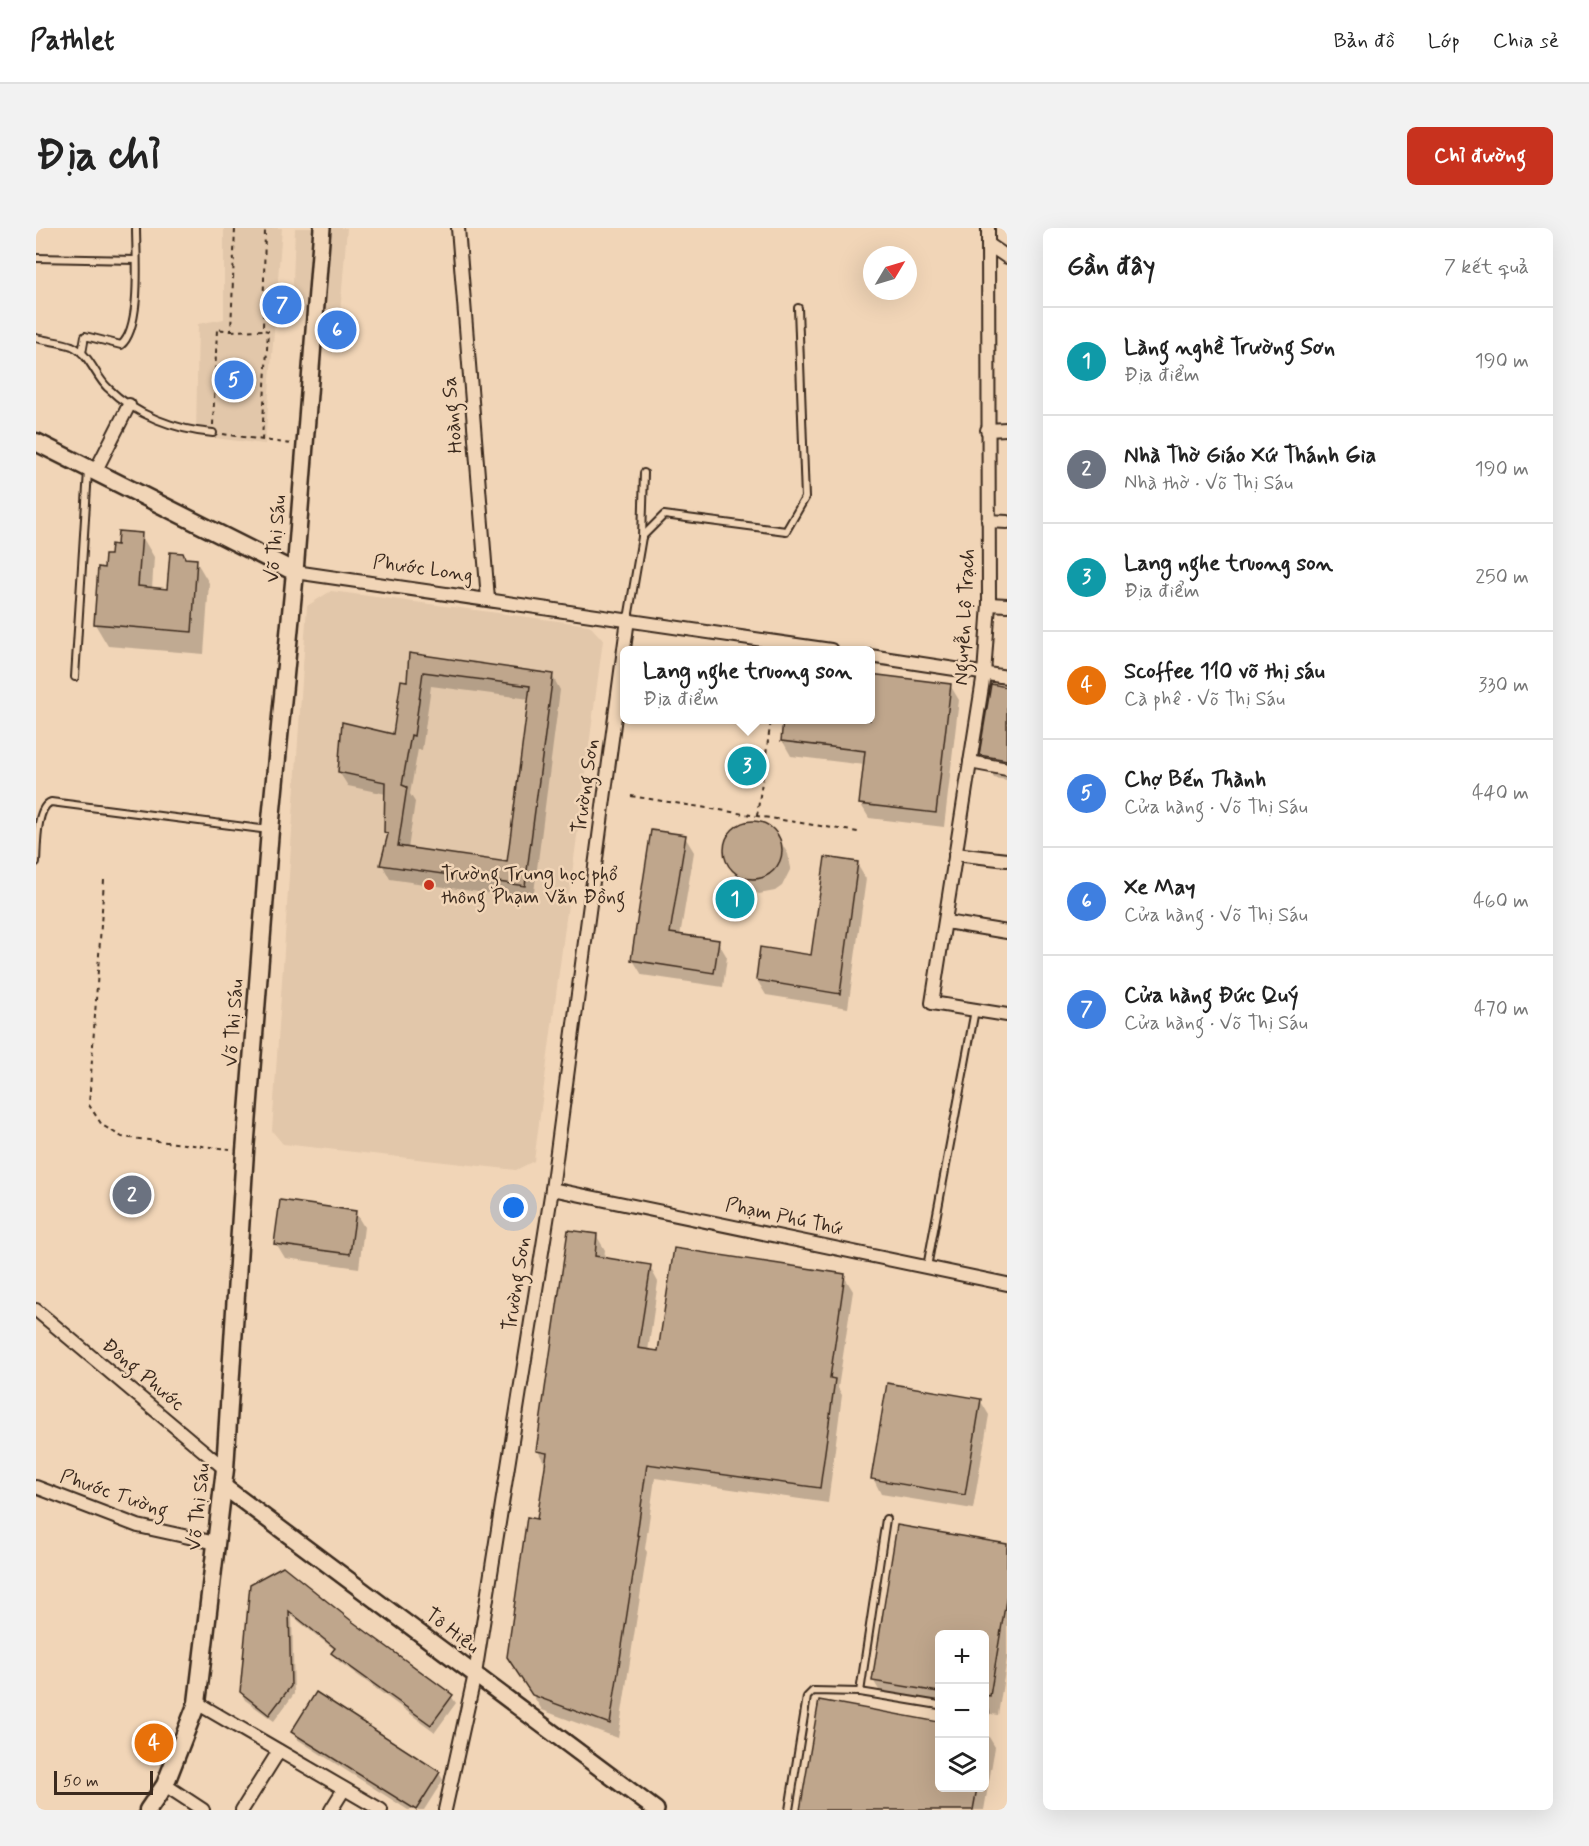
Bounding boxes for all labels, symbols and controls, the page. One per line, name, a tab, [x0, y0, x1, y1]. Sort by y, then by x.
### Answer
text: Pathlet	[30, 23, 114, 60]
text: Bản đồ	[1334, 27, 1395, 55]
text: Lớp	[1428, 27, 1460, 55]
text: Chia sẻ	[1493, 27, 1559, 55]
button: Chỉ đường	[1407, 127, 1553, 185]
text: Địa chỉ	[36, 129, 161, 184]
north arrow	[863, 246, 917, 300]
text: Gần đây	[1067, 250, 1155, 284]
text: 7 kết quả	[1444, 254, 1529, 281]
pin: 7	[262, 282, 302, 328]
pin: 6	[318, 308, 356, 352]
text: Làng nghề Trường Sơn	[1124, 334, 1335, 362]
text: 1	[1082, 348, 1091, 375]
text: 190 m	[1475, 348, 1529, 375]
pin: 5	[214, 358, 254, 402]
text: Địa điểm	[1124, 362, 1200, 389]
street label: Hoàng Sa	[436, 375, 472, 455]
text: Nhà Thờ Giáo Xứ Thánh Gia	[1124, 442, 1376, 470]
text: 2	[1082, 456, 1091, 483]
text: 190 m	[1475, 456, 1529, 483]
text: Nhà thờ · Võ Thị Sáu	[1124, 470, 1293, 497]
street label: Võ Thị Sáu	[259, 494, 293, 584]
street label: Nguyễn Lộ Trạch	[948, 548, 984, 686]
street label: Phước Long	[371, 549, 475, 589]
text: Lang nghe truong son	[1124, 550, 1333, 578]
text: 3	[1082, 564, 1091, 591]
text: 250 m	[1475, 564, 1529, 591]
text: Địa điểm	[1124, 578, 1200, 605]
popup	[620, 646, 875, 724]
text: Lang nghe truong son	[643, 658, 852, 686]
text: Scoffee 110 võ thị sáu	[1124, 658, 1325, 686]
text: 4	[1081, 672, 1092, 699]
text: 330 m	[1478, 672, 1529, 699]
text: Địa điểm	[643, 686, 719, 713]
text: Cà phê · Võ Thị Sáu	[1124, 686, 1285, 713]
street label: Trường Sơn	[566, 737, 608, 835]
pin: 3	[728, 744, 766, 788]
text: Chợ Bến Thành	[1124, 766, 1266, 794]
text: 5	[1081, 780, 1093, 807]
text: 440 m	[1472, 780, 1529, 807]
text: Cửa hàng · Võ Thị Sáu	[1124, 794, 1308, 821]
place label: Trường Trung học phổ thông Phạm Văn Đồng	[441, 861, 625, 913]
text: Xe May	[1124, 874, 1196, 902]
pin: 1	[716, 876, 754, 922]
marker: Trường Trung học phổ thông Phạm Văn Đồng	[422, 878, 436, 892]
text: 6	[1081, 888, 1092, 915]
text: 460 m	[1473, 888, 1529, 915]
text: Cửa hàng · Võ Thị Sáu	[1124, 902, 1308, 929]
street label: Võ Thị Sáu	[217, 978, 251, 1068]
text: Cửa hàng Đức Quý	[1124, 982, 1298, 1010]
text: 7	[1080, 996, 1093, 1023]
text: 470 m	[1474, 996, 1529, 1023]
text: Cửa hàng · Võ Thị Sáu	[1124, 1010, 1308, 1037]
pin: 2	[112, 1172, 152, 1218]
street label: Phạm Phú Thứ	[723, 1191, 845, 1243]
your location	[499, 1193, 528, 1222]
street label: Trường Sơn	[496, 1235, 540, 1333]
street label: Đông Phước	[95, 1332, 190, 1419]
street label: Võ Thị Sáu	[181, 1462, 217, 1552]
street label: Phước Tường	[56, 1463, 171, 1527]
street label: Tô Hiệu	[419, 1602, 485, 1660]
map controls	[935, 1630, 989, 1792]
button: +	[935, 1630, 989, 1684]
button: −	[935, 1684, 989, 1738]
pin: 4	[134, 1720, 174, 1766]
button: layers	[935, 1738, 989, 1792]
scale bar	[54, 1768, 153, 1796]
text: 50 m	[63, 1771, 99, 1792]

